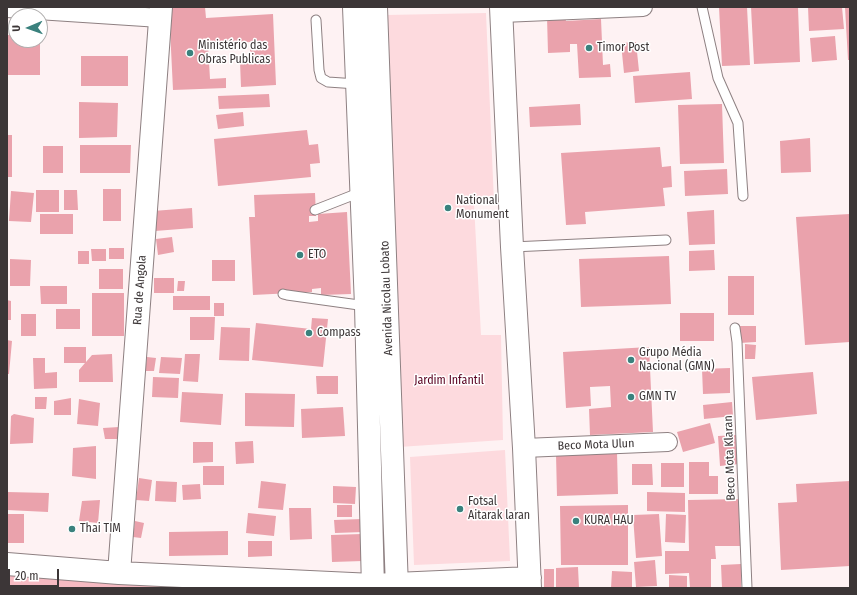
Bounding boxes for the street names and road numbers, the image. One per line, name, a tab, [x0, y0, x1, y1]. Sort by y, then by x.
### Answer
street label: Avenida Nicolau Lobato	[378, 240, 396, 356]
street label: Rua de Angola	[130, 255, 150, 325]
street label: Beco Mota Klaran	[721, 415, 739, 501]
street label: Beco Mota Ulun	[557, 436, 635, 454]

